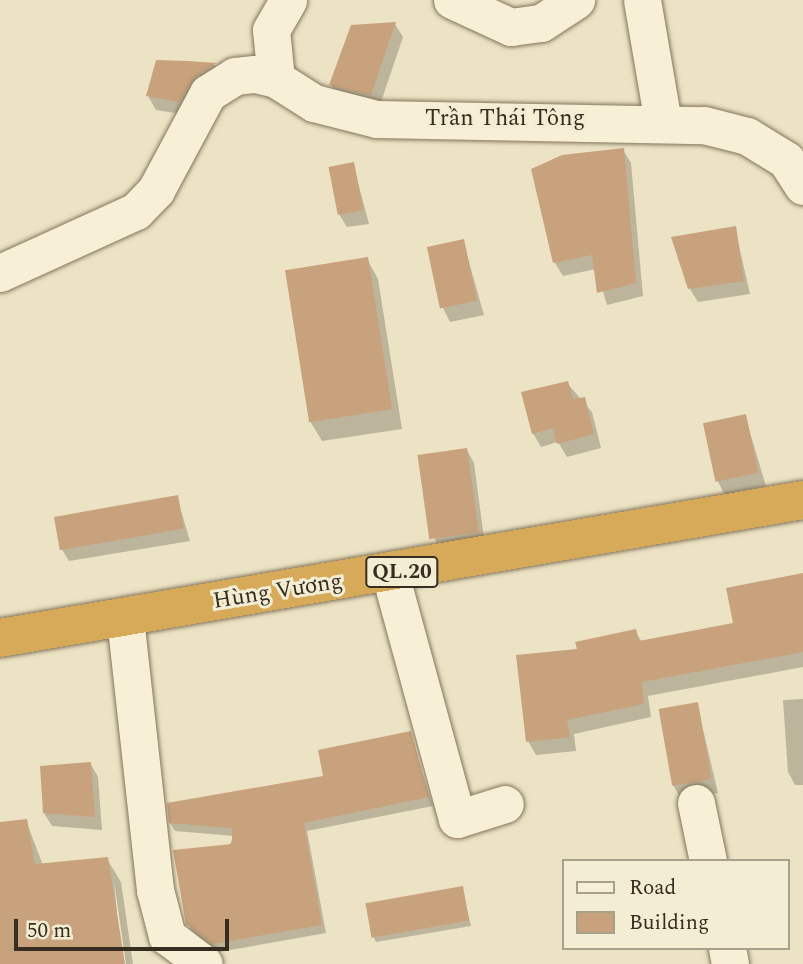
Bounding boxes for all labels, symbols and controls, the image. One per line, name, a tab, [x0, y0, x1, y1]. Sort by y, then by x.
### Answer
street label: Trần Thái Tông	[425, 105, 585, 133]
road number: QL.20	[365, 554, 439, 590]
street label: Hùng Vương	[211, 568, 345, 616]
legend	[562, 859, 789, 950]
text: Road	[629, 872, 676, 904]
scale bar	[18, 904, 233, 948]
text: Building	[629, 907, 709, 939]
text: 50 m	[27, 915, 71, 947]

